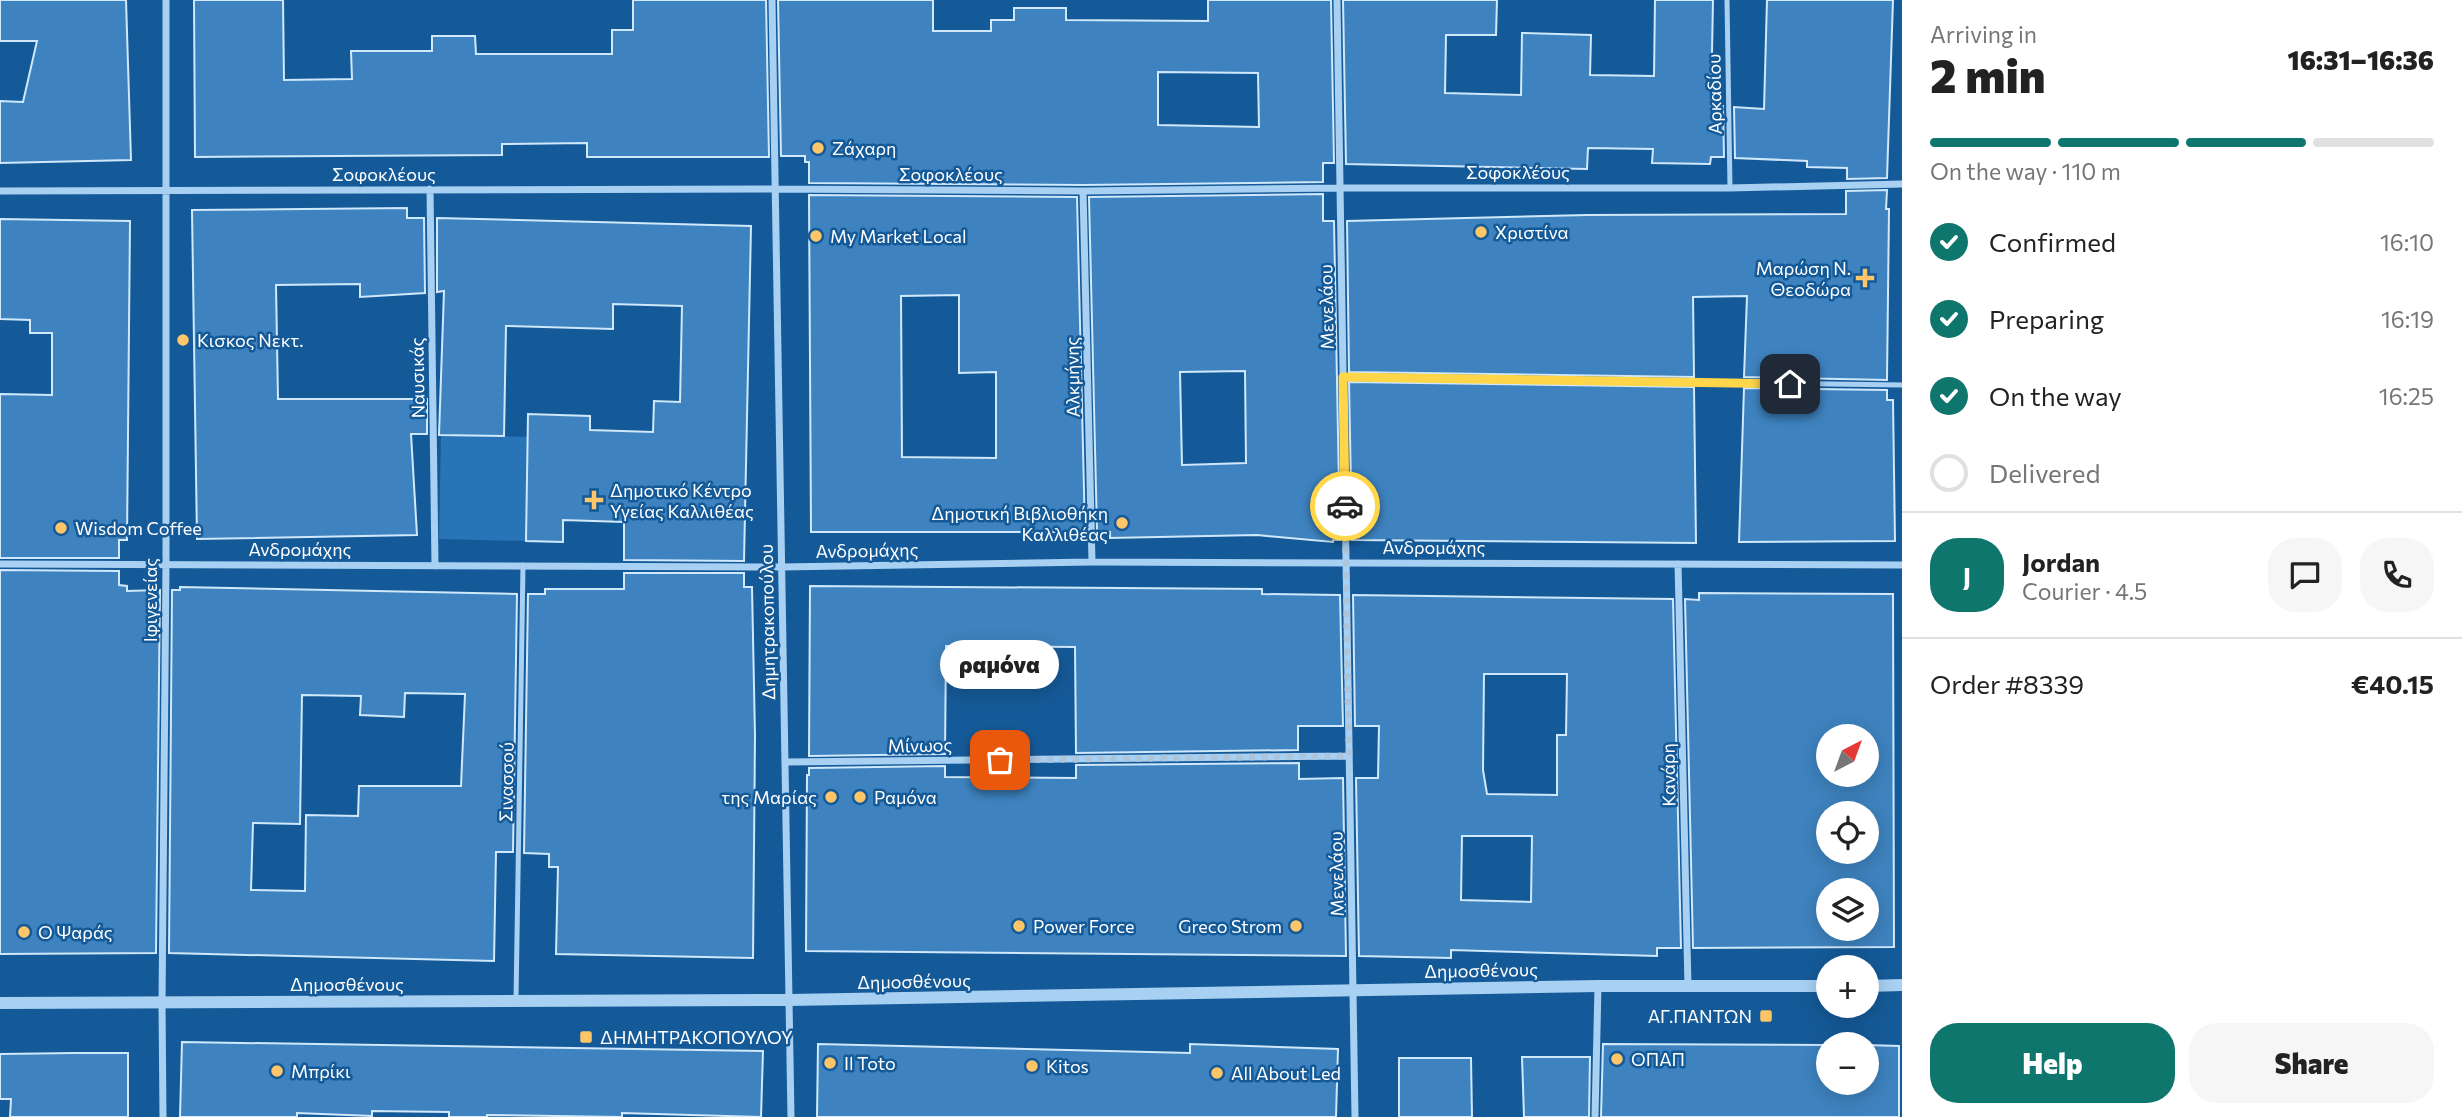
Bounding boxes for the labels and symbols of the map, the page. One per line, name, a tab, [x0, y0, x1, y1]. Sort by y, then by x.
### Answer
street label: Αρκαδίου	[1702, 54, 1726, 134]
place label: Ζάχαρη	[832, 137, 896, 159]
marker: Ζάχαρη	[810, 140, 826, 156]
street label: Σοφοκλέους	[1466, 161, 1570, 183]
street label: Σοφοκλέους	[332, 163, 436, 185]
street label: Σοφοκλέους	[899, 163, 1003, 185]
place label: Χριστίνα	[1495, 221, 1569, 243]
marker: Χριστίνα	[1473, 224, 1489, 240]
place label: My Market Local	[830, 225, 967, 247]
marker: My Market Local	[808, 228, 824, 244]
place label: Μαρώση Ν. Θεοδώρα	[1756, 257, 1851, 300]
street label: Μενελάου	[1314, 264, 1338, 350]
marker: Μαρώση Ν. Θεοδώρα	[1857, 270, 1873, 286]
place label: Κισκος Νεκτ.	[197, 329, 304, 351]
marker: Κισκος Νεκτ.	[175, 332, 191, 348]
street label: Αλκμήνης	[1060, 336, 1084, 417]
street label: Ναυσικάς	[405, 337, 429, 419]
pin	[1760, 354, 1820, 414]
courier	[1310, 471, 1380, 541]
place label: Δημοτικό Κέντρο Υγείας Καλλιθέας	[610, 479, 754, 522]
marker: Δημοτικό Κέντρο Υγείας Καλλιθέας	[584, 490, 604, 510]
place label: Δημοτική Βιβλιοθήκη Καλλιθέας	[931, 502, 1108, 545]
marker: Δημοτική Βιβλιοθήκη Καλλιθέας	[1114, 515, 1130, 531]
place label: Wisdom Coffee	[75, 517, 202, 539]
marker: Wisdom Coffee	[53, 520, 69, 536]
street label: Ανδρομάχης	[1383, 536, 1486, 558]
street label: Ανδρομάχης	[249, 538, 352, 560]
street label: Ανδρομάχης	[815, 538, 919, 562]
street label: Δημητρακοπούλου	[755, 544, 779, 700]
street label: Ιφιγενείας	[139, 558, 161, 642]
callout: ραμόνα	[940, 641, 1060, 690]
north arrow	[1816, 724, 1880, 788]
pin	[970, 730, 1030, 790]
street label: Μίνωος	[887, 733, 953, 757]
street label: Σινασσού	[494, 742, 518, 822]
street label: Κανάρη	[1656, 743, 1680, 807]
place label: της Μαρίας	[722, 786, 817, 808]
place label: Ραμόνα	[874, 786, 937, 808]
marker: της Μαρίας	[823, 789, 839, 805]
marker: Ραμόνα	[852, 789, 868, 805]
street label: Μενελάου	[1324, 831, 1348, 917]
place label: Power Force	[1033, 915, 1135, 937]
place label: Greco Strom	[1178, 915, 1282, 937]
marker: Power Force	[1011, 918, 1027, 934]
marker: Greco Strom	[1288, 918, 1304, 934]
place label: Ο Ψαράς	[38, 921, 113, 943]
marker: Ο Ψαράς	[16, 924, 32, 940]
street label: Δημοσθένους	[1424, 958, 1538, 982]
street label: Δημοσθένους	[857, 969, 971, 993]
street label: Δημοσθένους	[290, 973, 404, 995]
place label: ΑΓ.ΠΑΝΤΩΝ	[1648, 1005, 1752, 1027]
marker: ΑΓ.ΠΑΝΤΩΝ	[1758, 1008, 1774, 1024]
place label: ΔΗΜΗΤΡΑΚΟΠΟΥΛΟΥ	[600, 1026, 793, 1048]
marker: ΔΗΜΗΤΡΑΚΟΠΟΥΛΟΥ	[578, 1029, 594, 1045]
place label: ΟΠΑΠ	[1631, 1048, 1685, 1070]
marker: ΟΠΑΠ	[1609, 1051, 1625, 1067]
place label: Il Toto	[844, 1052, 896, 1074]
marker: Il Toto	[822, 1055, 838, 1071]
place label: Kitos	[1046, 1055, 1089, 1077]
marker: Kitos	[1024, 1058, 1040, 1074]
place label: Μπρίκι	[291, 1060, 351, 1082]
place label: All About Led	[1231, 1062, 1341, 1084]
marker: Μπρίκι	[269, 1063, 285, 1079]
marker: All About Led	[1209, 1065, 1225, 1081]

